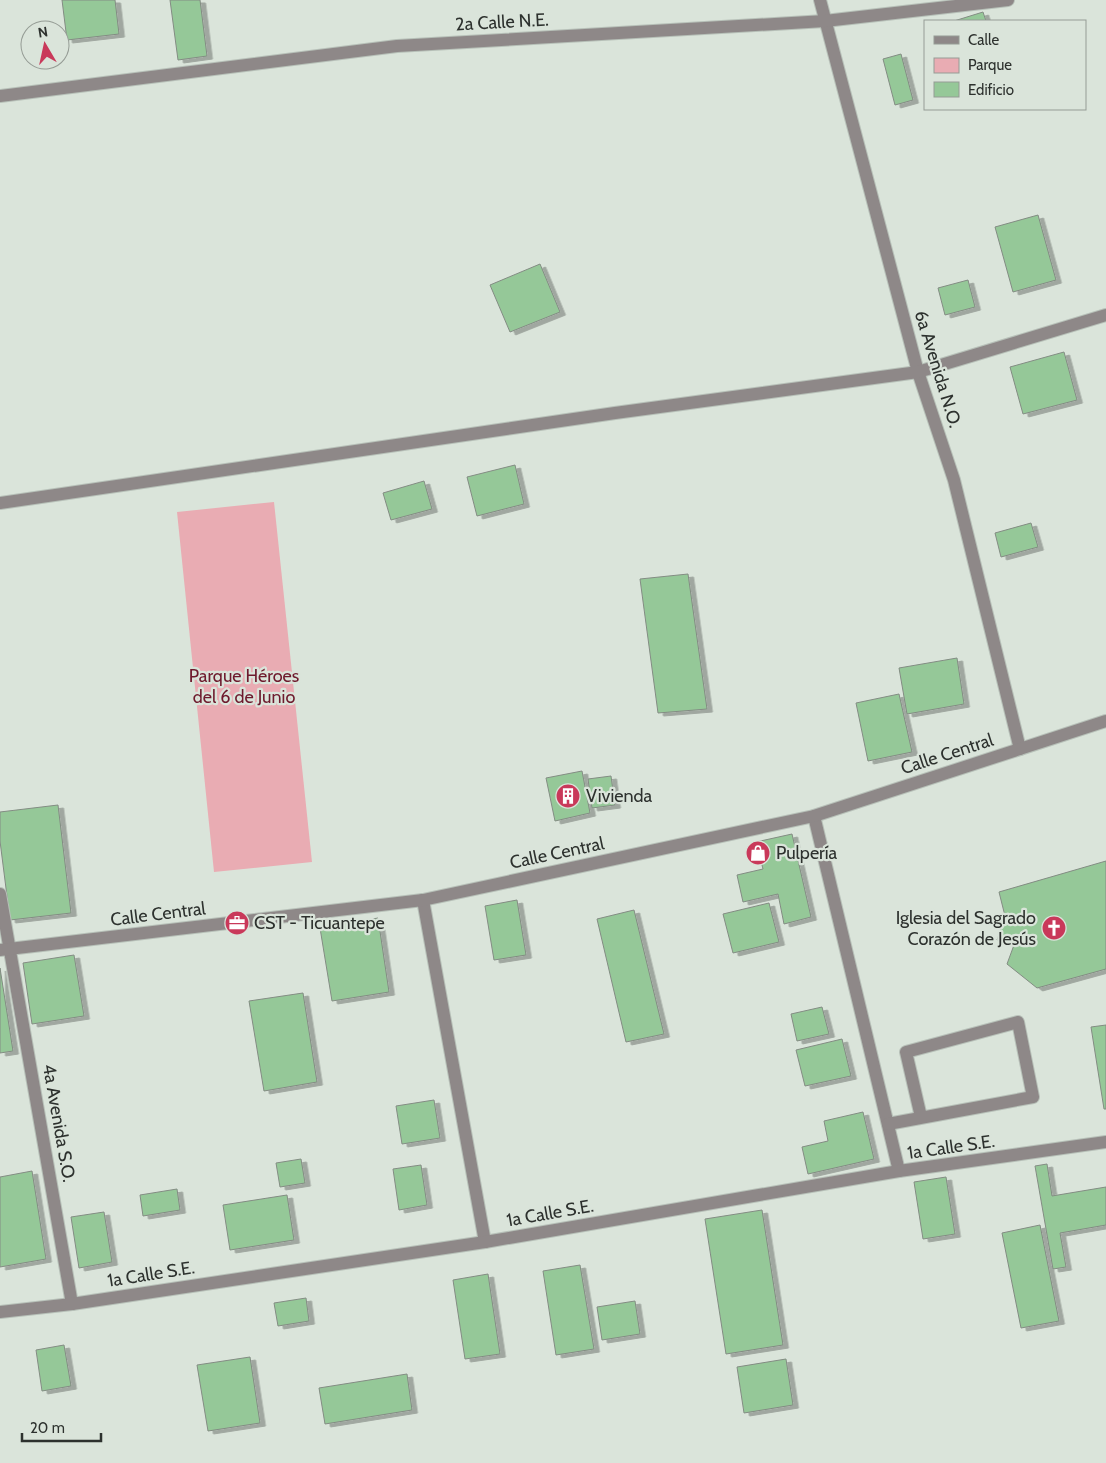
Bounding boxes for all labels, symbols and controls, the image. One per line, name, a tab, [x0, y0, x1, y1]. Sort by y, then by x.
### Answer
street label: 2a Calle N.E.	[455, 9, 549, 35]
north arrow	[20, 20, 70, 70]
legend	[924, 20, 1086, 110]
text: N	[37, 22, 49, 42]
text: Calle	[968, 31, 999, 49]
text: Parque	[968, 56, 1012, 74]
text: Edificio	[968, 81, 1014, 99]
street label: 6a Avenida N.O.	[910, 308, 966, 430]
park label: Parque Héroes del 6 de Junio	[189, 665, 299, 708]
street label: Calle Central	[898, 728, 997, 779]
building icon: Vivienda	[555, 783, 581, 809]
place label: Vivienda	[586, 785, 653, 807]
street label: Calle Central	[508, 832, 607, 874]
shop icon: Pulpería	[745, 840, 771, 866]
place label: Pulpería	[776, 842, 838, 864]
street label: Calle Central	[109, 897, 208, 931]
place label: Iglesia del Sagrado Corazón de Jesús	[896, 907, 1036, 950]
office icon: CST - Ticuantepe	[224, 910, 250, 936]
place label: CST - Ticuantepe	[254, 912, 385, 934]
church icon: Iglesia del Sagrado Corazón de Jesús	[1041, 915, 1067, 941]
street label: 4a Avenida S.O.	[38, 1062, 80, 1184]
street label: 1a Calle S.E.	[906, 1130, 996, 1164]
street label: 1a Calle S.E.	[505, 1195, 595, 1231]
street label: 1a Calle S.E.	[106, 1256, 196, 1292]
scale bar	[22, 1410, 101, 1442]
text: 20 m	[30, 1419, 65, 1437]

